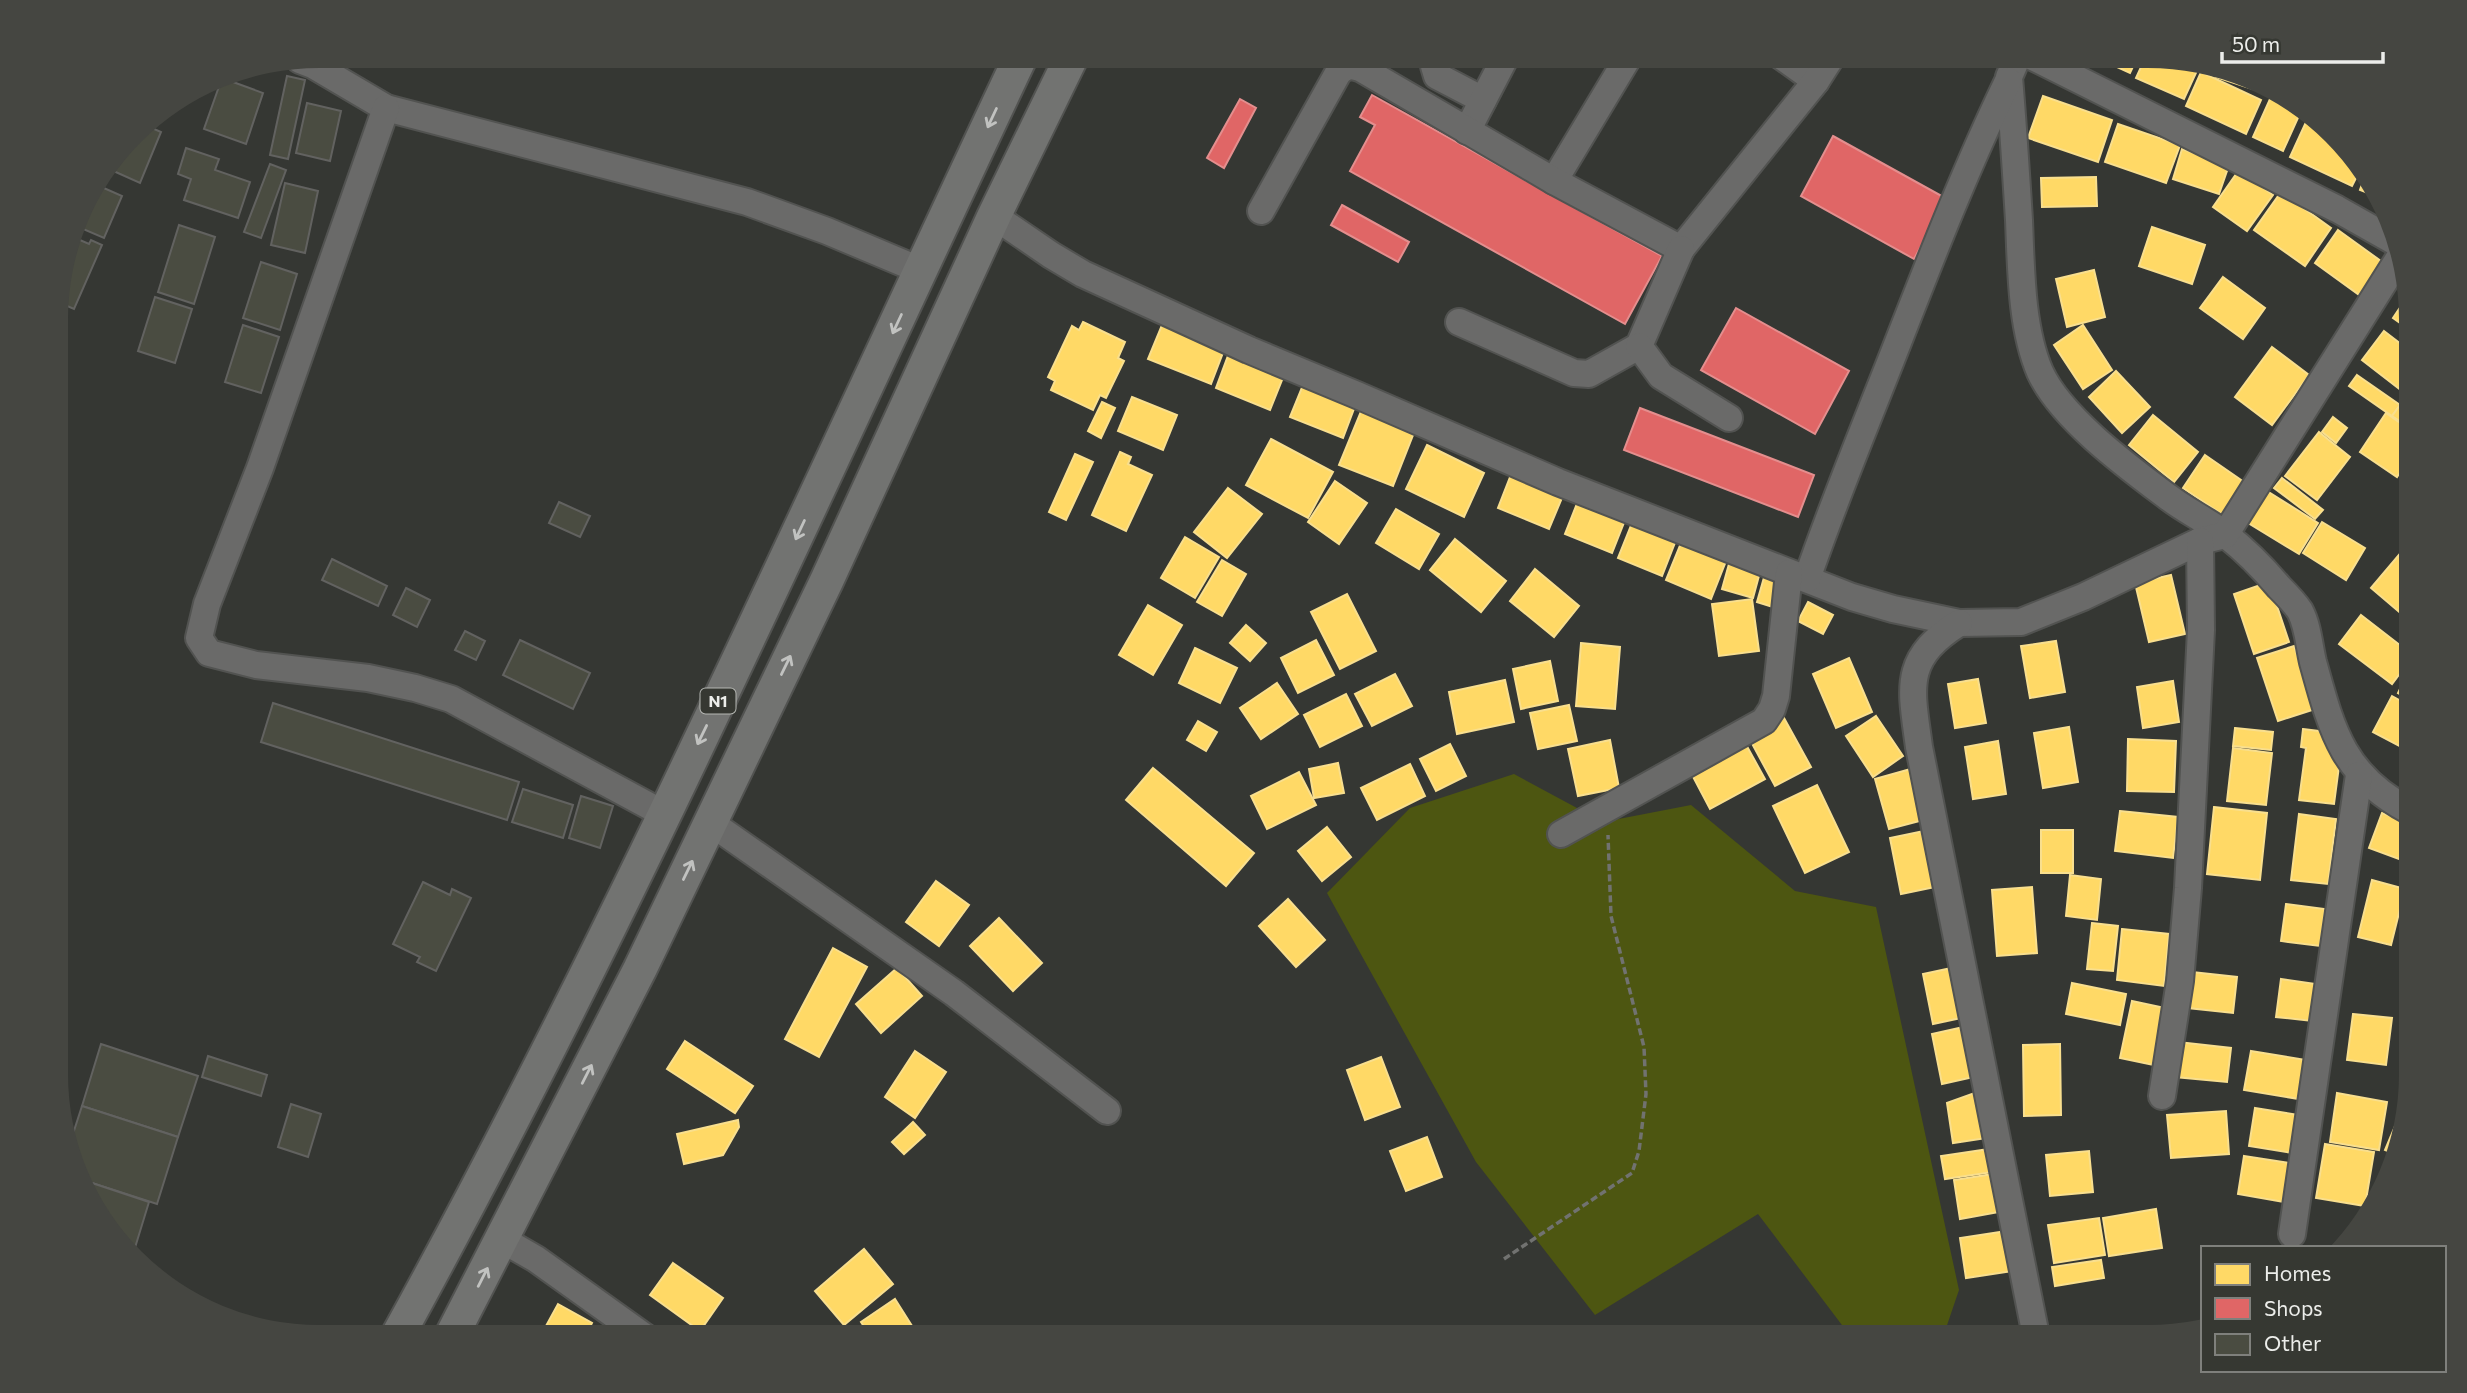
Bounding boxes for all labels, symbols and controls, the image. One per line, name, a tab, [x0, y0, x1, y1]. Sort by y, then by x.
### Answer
scale bar	[2222, 21, 2383, 65]
text: 50 m	[2232, 31, 2280, 56]
one-way arrow	[985, 107, 999, 128]
one-way arrow	[890, 313, 903, 334]
one-way arrow	[793, 519, 806, 540]
one-way arrow	[780, 655, 793, 676]
road number: N1	[700, 688, 736, 714]
one-way arrow	[694, 724, 708, 745]
one-way arrow	[681, 860, 695, 881]
one-way arrow	[580, 1064, 594, 1085]
legend	[2201, 1246, 2446, 1372]
text: Homes	[2264, 1260, 2331, 1285]
one-way arrow	[477, 1267, 491, 1288]
text: Shops	[2264, 1295, 2323, 1320]
text: Other	[2264, 1330, 2321, 1355]

